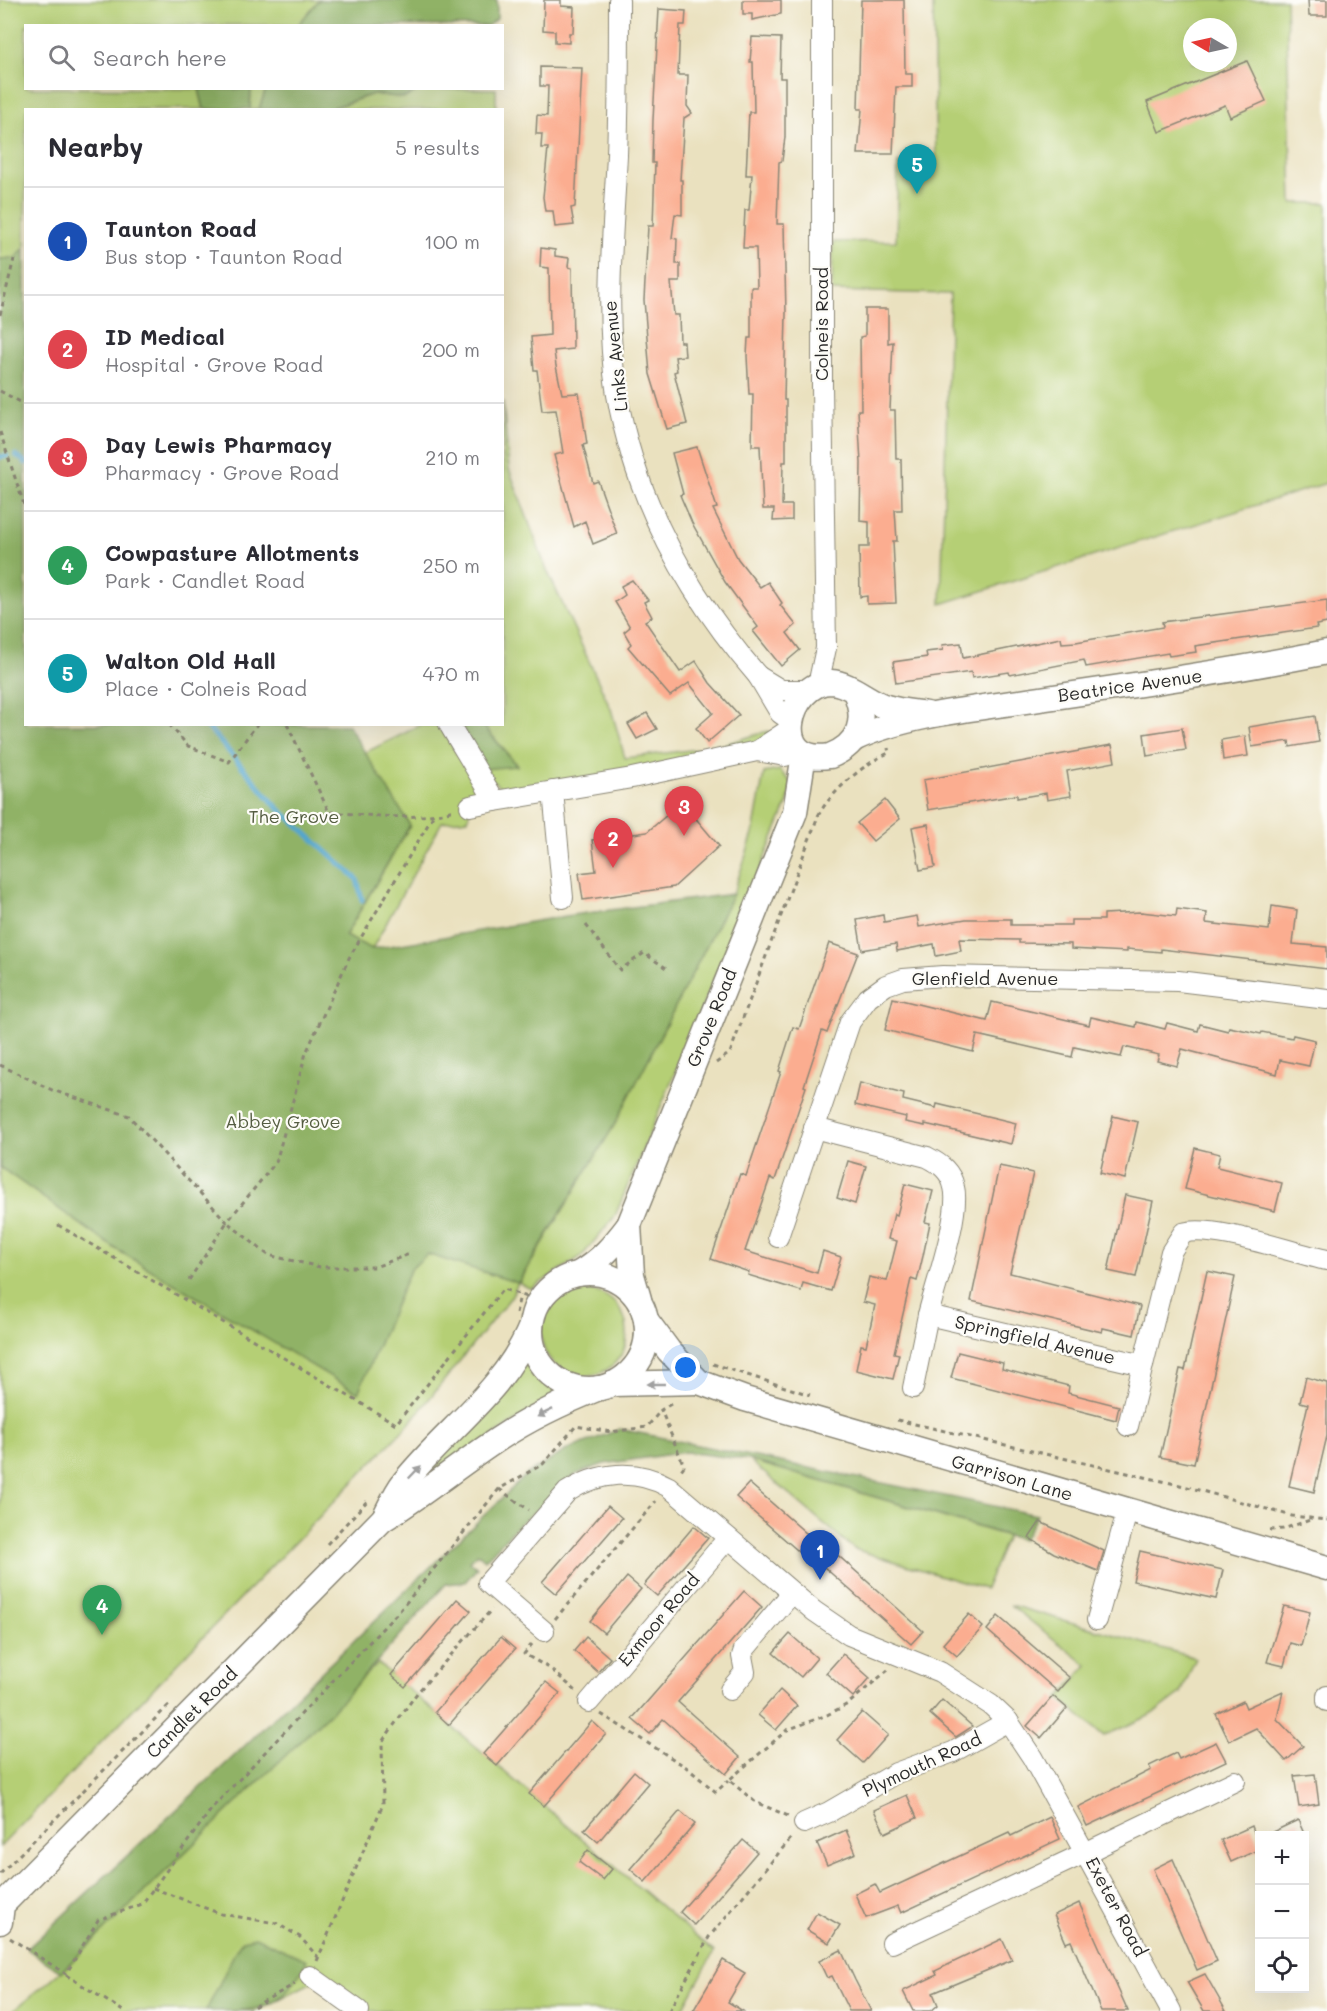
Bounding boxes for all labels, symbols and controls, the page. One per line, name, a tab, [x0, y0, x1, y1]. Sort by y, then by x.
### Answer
north arrow	[1183, 18, 1237, 72]
search box	[24, 24, 504, 90]
icon: search	[45, 41, 78, 74]
text: Search here	[93, 43, 227, 72]
text: Nearby	[48, 130, 143, 164]
text: 5 results	[395, 134, 480, 160]
pin: 5	[898, 144, 936, 194]
text: Taunton Road	[105, 214, 256, 243]
text: 1	[63, 228, 72, 254]
text: 100 m	[424, 228, 480, 254]
text: Bus stop · Taunton Road	[105, 243, 342, 269]
street label: Colneis Road	[809, 267, 833, 381]
street label: Links Avenue	[597, 300, 633, 413]
text: ID Medical	[105, 322, 225, 351]
text: 2	[62, 336, 73, 362]
text: 200 m	[422, 336, 480, 362]
text: Hospital · Grove Road	[105, 351, 323, 377]
text: Day Lewis Pharmacy	[105, 430, 332, 459]
text: 3	[62, 444, 74, 470]
text: 210 m	[425, 444, 480, 470]
text: Pharmacy · Grove Road	[105, 459, 339, 485]
text: Cowpasture Allotments	[105, 538, 359, 567]
text: 4	[61, 552, 74, 578]
text: 250 m	[423, 552, 480, 578]
text: Park · Candlet Road	[105, 567, 305, 593]
text: Walton Old Hall	[105, 646, 276, 675]
text: 5	[62, 660, 73, 686]
text: 470 m	[422, 660, 480, 686]
street label: Beatrice Avenue	[1056, 663, 1204, 707]
text: Place · Colneis Road	[105, 675, 307, 701]
pin: 3	[664, 786, 704, 836]
park label: The Grove	[249, 804, 339, 828]
pin: 2	[594, 818, 632, 868]
street label: Grove Road	[680, 965, 742, 1070]
street label: Glenfield Avenue	[912, 966, 1058, 990]
park label: Abbey Grove	[225, 1109, 341, 1133]
street label: Springfield Avenue	[953, 1309, 1118, 1369]
your location	[671, 1353, 700, 1382]
one-way arrow	[646, 1379, 665, 1389]
one-way arrow	[537, 1408, 554, 1417]
street label: Garrison Lane	[949, 1448, 1076, 1506]
one-way arrow	[407, 1465, 421, 1479]
pin: 1	[800, 1530, 840, 1580]
street label: Exmoor Road	[612, 1568, 704, 1671]
pin: 4	[82, 1586, 122, 1635]
street label: Candlet Road	[141, 1662, 242, 1763]
street label: Plymouth Road	[858, 1726, 985, 1802]
map controls	[1255, 1831, 1309, 1993]
button: +	[1255, 1831, 1309, 1885]
street label: Exeter Road	[1081, 1853, 1153, 1960]
button: −	[1255, 1885, 1309, 1939]
button: locate	[1255, 1939, 1309, 1993]

